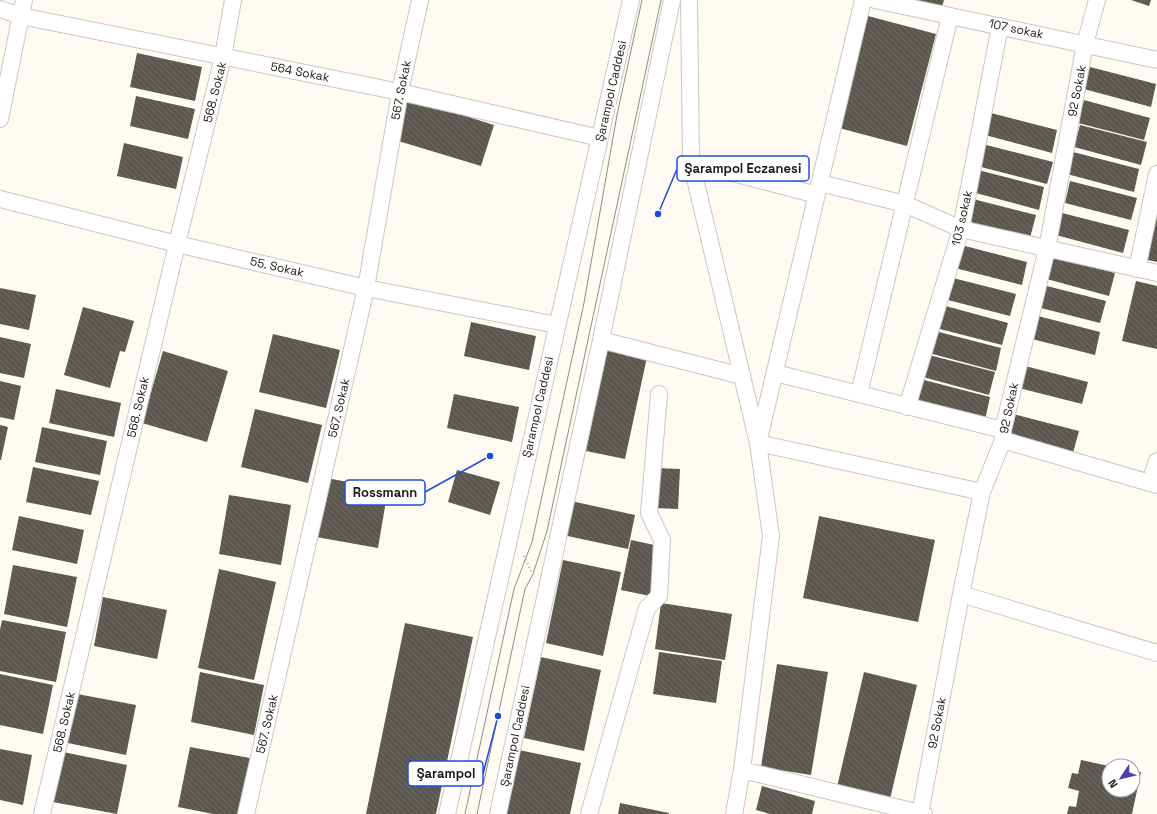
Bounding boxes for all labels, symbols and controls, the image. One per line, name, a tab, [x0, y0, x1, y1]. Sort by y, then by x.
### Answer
street label: 107 sokak	[987, 15, 1045, 43]
street label: Şarampol Caddesi	[592, 39, 630, 143]
street label: 564 Sokak	[269, 58, 331, 86]
street label: 567. Sokak	[387, 58, 415, 121]
street label: 568. Sokak	[200, 59, 230, 124]
street label: 92 Sokak	[1064, 63, 1090, 118]
callout: Şarampol Eczanesi	[677, 156, 809, 181]
text: Şarampol Eczanesi	[685, 160, 801, 177]
street label: 103 sokak	[948, 188, 976, 247]
street label: 55. Sokak	[249, 253, 306, 281]
street label: Şarampol Caddesi	[519, 355, 557, 459]
street label: 568. Sokak	[123, 374, 153, 439]
street label: 567. Sokak	[324, 376, 354, 439]
street label: 92 Sokak	[996, 380, 1022, 435]
callout: Rossmann	[345, 480, 425, 505]
text: Rossmann	[353, 484, 417, 501]
street label: Şarampol Caddesi	[496, 684, 534, 788]
street label: 568. Sokak	[49, 689, 79, 754]
street label: 567. Sokak	[252, 692, 282, 755]
street label: 92 Sokak	[924, 695, 950, 750]
north arrow	[1101, 758, 1141, 798]
callout: Şarampol	[408, 761, 483, 786]
text: Şarampol	[417, 765, 475, 782]
text: N	[1105, 777, 1121, 791]

